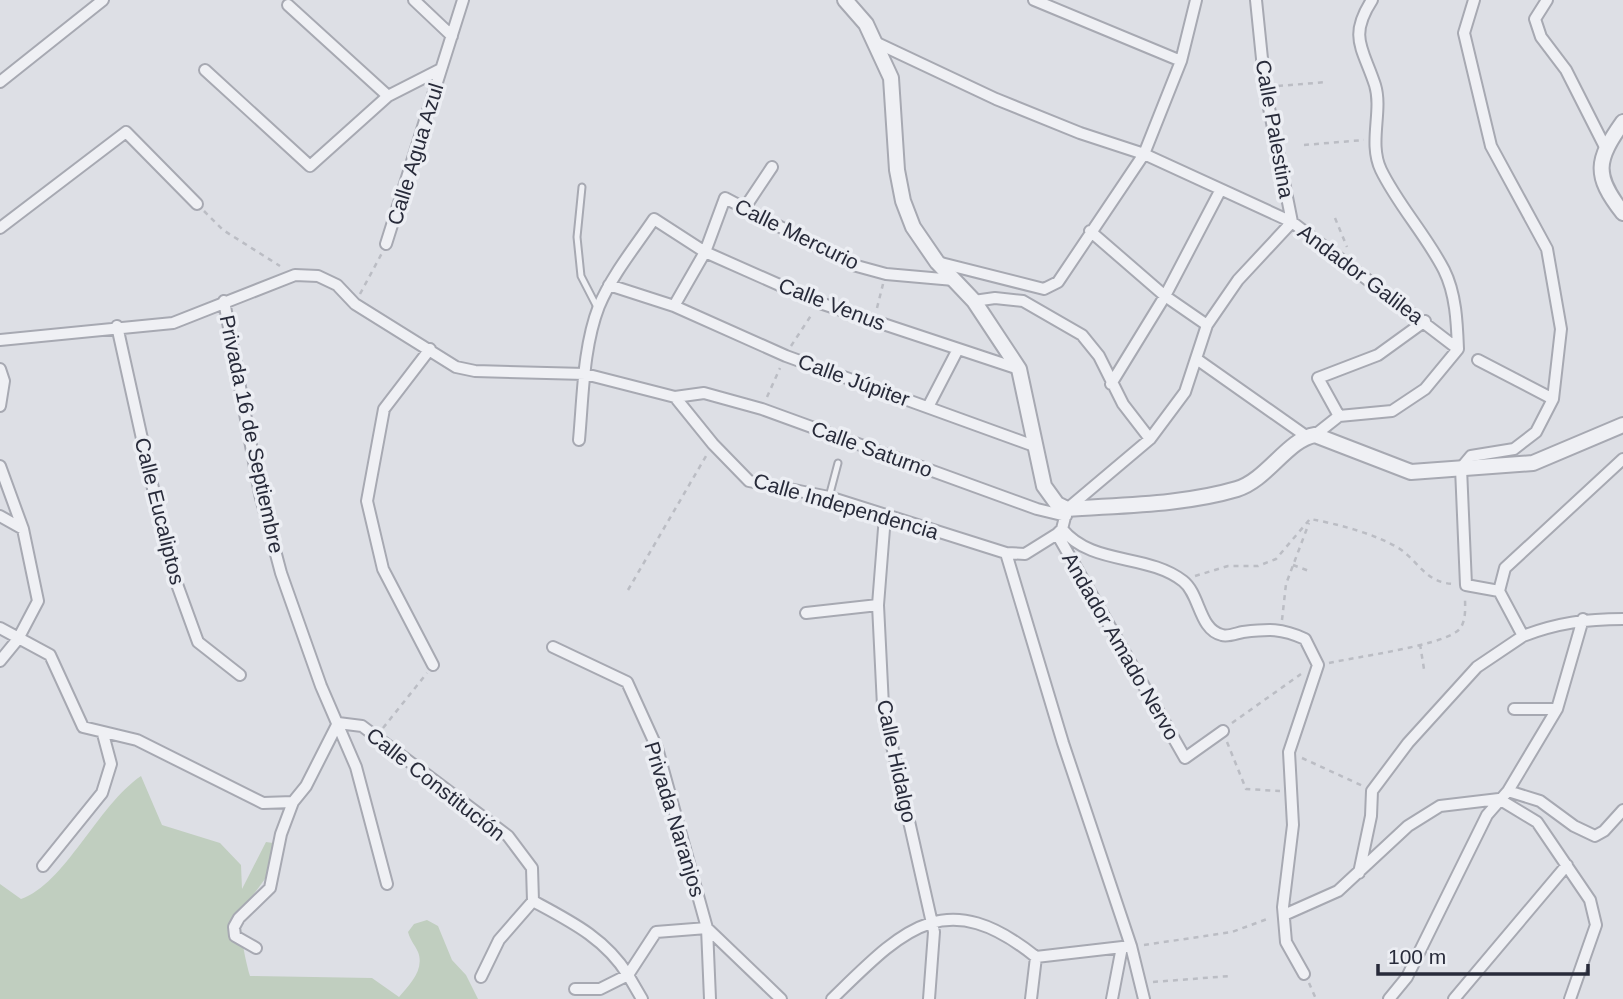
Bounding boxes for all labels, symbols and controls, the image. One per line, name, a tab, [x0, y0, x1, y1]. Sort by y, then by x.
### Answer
street label: Calle Palestina	[1252, 58, 1299, 200]
street label: Calle Agua Azul	[382, 80, 448, 228]
street label: Calle Mercurio	[731, 194, 863, 274]
street label: Andador Galilea	[1294, 219, 1428, 329]
street label: Calle Venus	[776, 273, 888, 335]
street label: Privada 16 de Septiembre	[216, 313, 288, 555]
street label: Calle Júpiter	[795, 349, 913, 411]
street label: Calle Saturno	[808, 416, 936, 482]
street label: Calle Eucaliptos	[131, 435, 189, 587]
street label: Calle Independencia	[751, 469, 942, 544]
street label: Andador Amado Nervo	[1058, 548, 1184, 744]
street label: Calle Hidalgo	[873, 698, 921, 824]
street label: Calle Constitución	[362, 723, 510, 845]
street label: Privada Naranjos	[640, 739, 710, 899]
scale bar	[1378, 932, 1588, 976]
text: 100 m	[1388, 945, 1446, 968]

